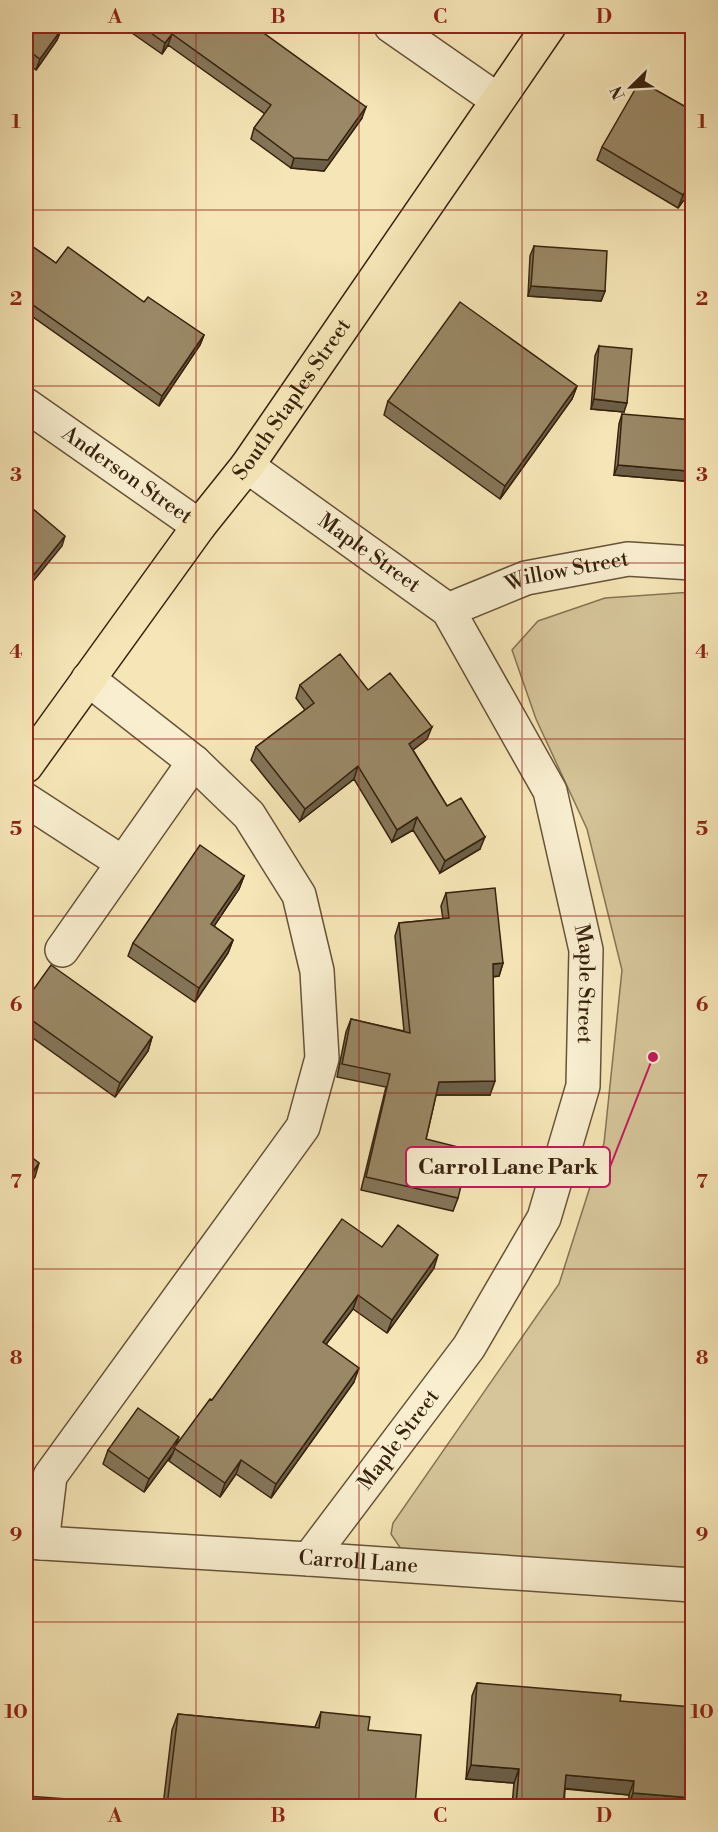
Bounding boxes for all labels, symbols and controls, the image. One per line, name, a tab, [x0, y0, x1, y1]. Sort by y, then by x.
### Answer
text: A	[107, 5, 123, 30]
text: B	[270, 5, 286, 30]
text: C	[433, 5, 447, 30]
text: D	[596, 5, 612, 30]
north arrow	[601, 57, 661, 117]
text: N	[606, 83, 630, 103]
text: 1	[11, 110, 21, 135]
text: 1	[697, 110, 707, 135]
text: 2	[10, 287, 22, 312]
text: 2	[696, 287, 708, 312]
street label: South Staples Street	[228, 313, 357, 486]
street label: Anderson Street	[56, 420, 198, 530]
text: 3	[10, 463, 22, 488]
text: 3	[696, 463, 708, 488]
street label: Maple Street	[313, 508, 426, 599]
street label: Willow Street	[501, 546, 631, 598]
text: 4	[9, 640, 23, 665]
text: 4	[695, 640, 709, 665]
text: 5	[10, 817, 22, 842]
text: 5	[696, 817, 708, 842]
street label: Maple Street	[568, 922, 600, 1045]
text: 6	[10, 993, 23, 1018]
text: 6	[696, 993, 709, 1018]
callout: Carrol Lane Park	[406, 1147, 610, 1187]
text: Carrol Lane Park	[418, 1154, 598, 1181]
text: 7	[10, 1170, 22, 1195]
text: 7	[696, 1170, 708, 1195]
text: 8	[10, 1346, 23, 1371]
text: 8	[696, 1346, 709, 1371]
street label: Maple Street	[353, 1384, 446, 1496]
text: 9	[10, 1523, 22, 1548]
text: 9	[696, 1523, 708, 1548]
street label: Carroll Lane	[298, 1545, 419, 1579]
text: 10	[4, 1700, 28, 1725]
text: 10	[690, 1700, 714, 1725]
text: A	[107, 1804, 123, 1829]
text: B	[270, 1804, 286, 1829]
text: C	[433, 1804, 447, 1829]
text: D	[596, 1804, 612, 1829]

